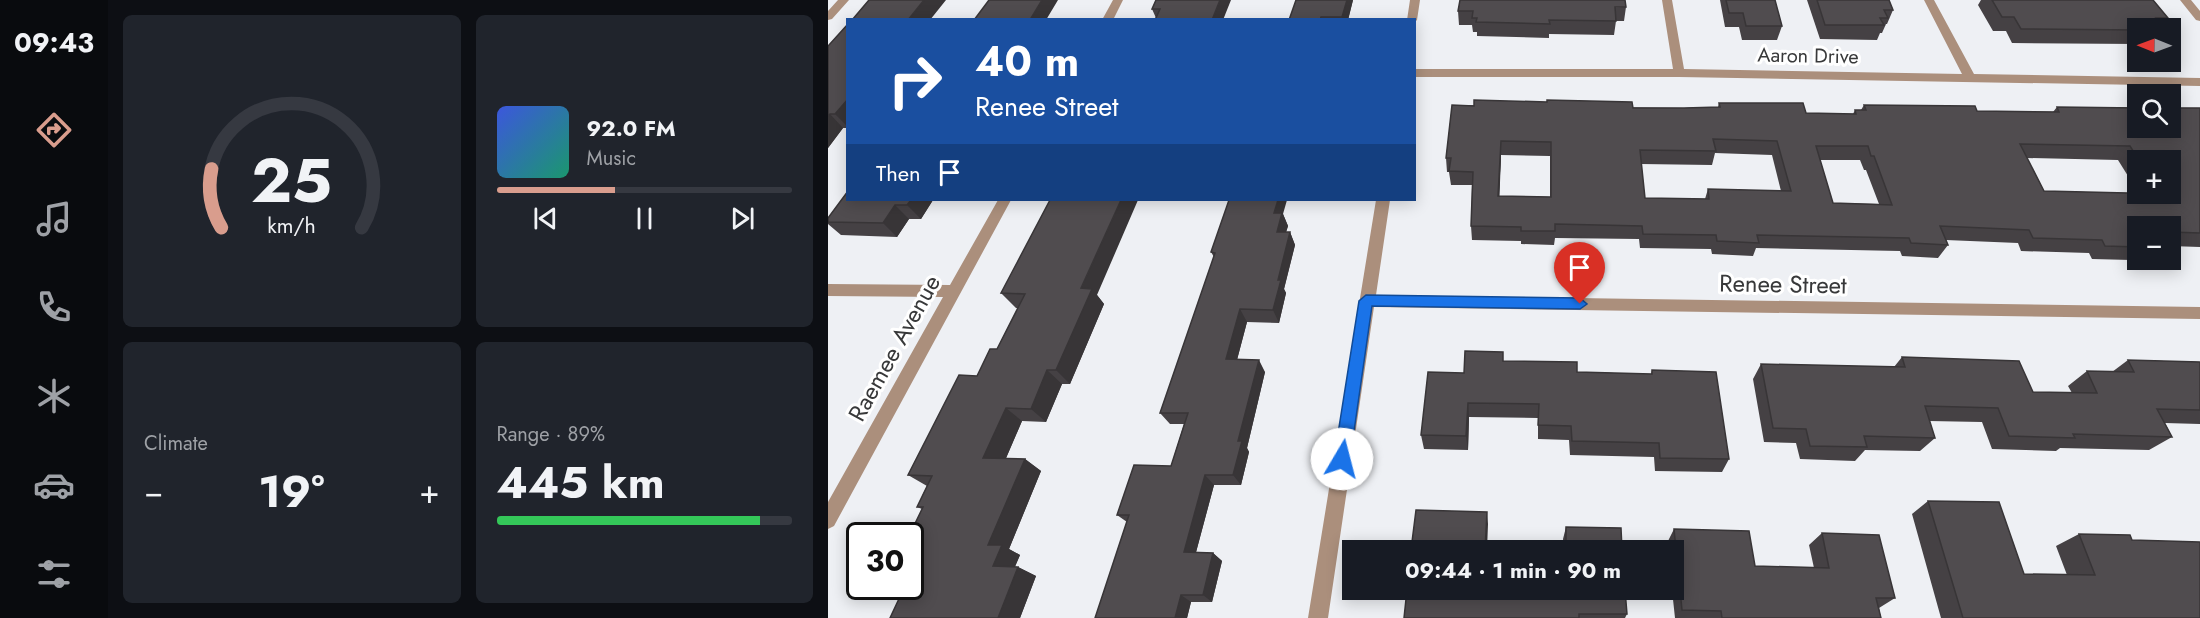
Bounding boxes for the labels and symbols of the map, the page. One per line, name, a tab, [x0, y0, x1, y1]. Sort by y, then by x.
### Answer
north arrow	[2127, 18, 2181, 72]
street label: Aaron Drive	[1757, 41, 1859, 71]
pin	[1554, 242, 1605, 304]
street label: Renee Street	[1719, 265, 1847, 303]
street label: Raemee Avenue	[839, 268, 949, 428]
position arrow	[1310, 427, 1374, 491]
speed limit sign: 30	[846, 522, 924, 600]

